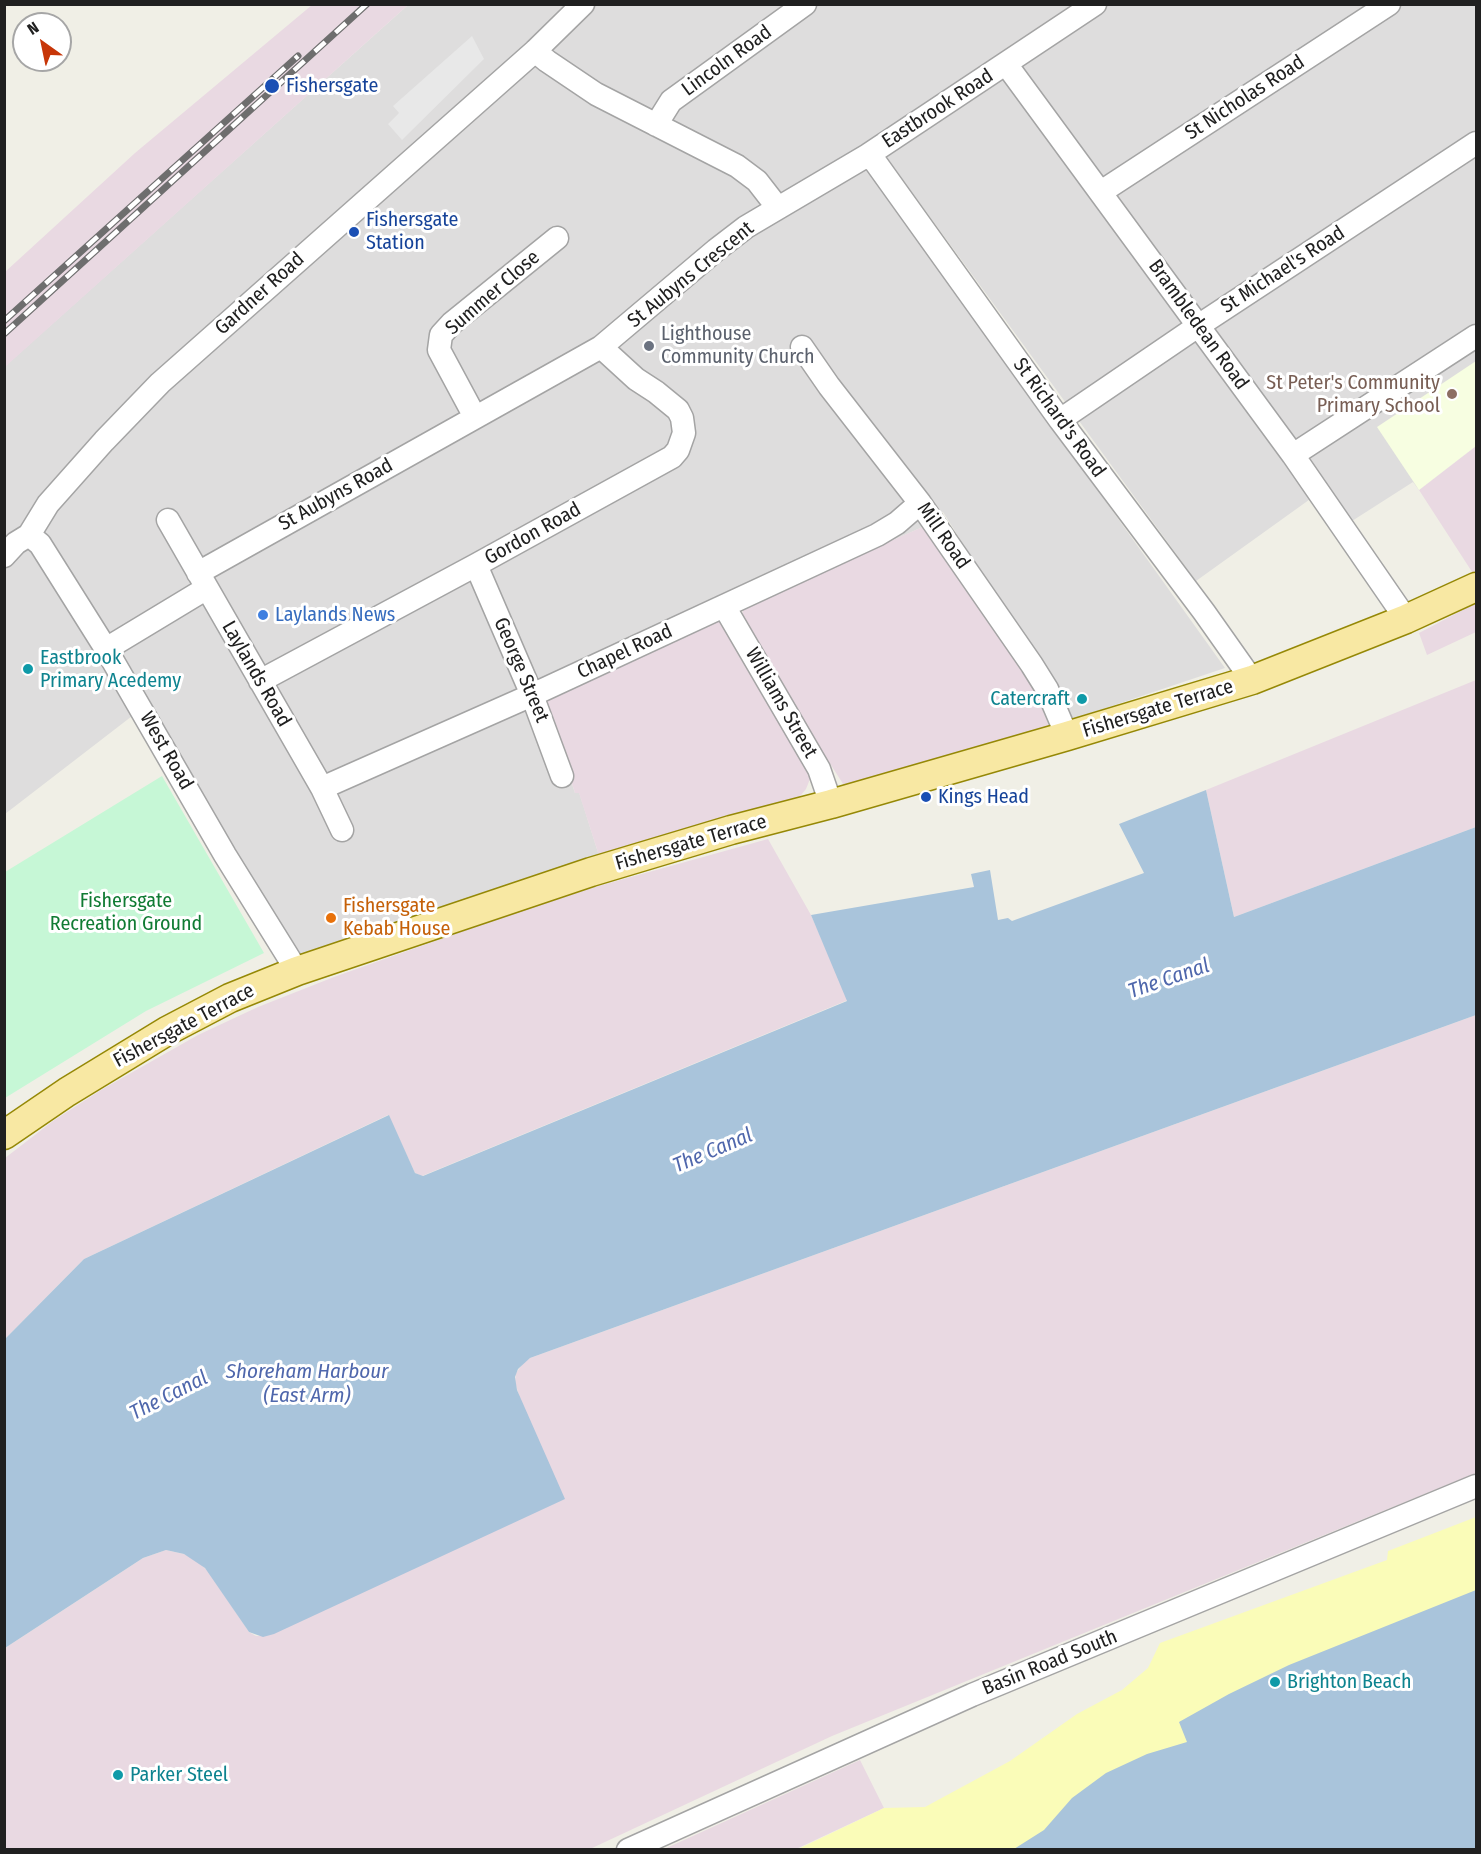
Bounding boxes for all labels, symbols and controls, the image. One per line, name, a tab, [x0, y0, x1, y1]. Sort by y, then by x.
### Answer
north arrow	[12, 12, 72, 72]
text: N	[24, 18, 42, 39]
street label: Lincoln Road	[677, 20, 777, 102]
street label: St Nicholas Road	[1181, 50, 1309, 146]
street label: Eastbrook Road	[878, 64, 998, 154]
place label: Fishersgate	[286, 74, 378, 98]
marker: Fishersgate	[263, 77, 281, 95]
place label: Fishersgate Station	[366, 208, 458, 255]
street label: St Aubyns Crescent	[623, 217, 759, 333]
street label: St Michael's Road	[1217, 221, 1349, 319]
marker: Fishersgate Station	[347, 225, 361, 239]
street label: Summer Close	[441, 246, 545, 340]
street label: Gardner Road	[210, 248, 310, 340]
street label: Brambledean Road	[1143, 255, 1253, 395]
place label: Lighthouse Community Church	[661, 322, 815, 369]
marker: Lighthouse Community Church	[642, 339, 656, 353]
street label: St Richard's Road	[1008, 354, 1110, 482]
place label: St Peter's Community Primary School	[1266, 371, 1440, 418]
marker: St Peter's Community Primary School	[1445, 387, 1459, 401]
street label: St Aubyns Road	[275, 454, 397, 536]
street label: Gordon Road	[481, 498, 585, 570]
street label: Mill Road	[911, 498, 975, 574]
place label: Laylands News	[275, 603, 395, 627]
marker: Laylands News	[256, 608, 270, 622]
street label: George Street	[488, 614, 554, 726]
street label: Laylands Road	[216, 617, 296, 731]
street label: Chapel Road	[574, 620, 676, 684]
street label: Williams Street	[740, 644, 822, 762]
place label: Eastbrook Primary Acedemy	[40, 646, 181, 693]
marker: Eastbrook Primary Acedemy	[21, 662, 35, 676]
street label: Fishersgate Terrace	[1080, 675, 1236, 743]
place label: Catercraft	[990, 687, 1070, 711]
marker: Catercraft	[1075, 692, 1089, 706]
street label: West Road	[134, 708, 198, 794]
place label: Kings Head	[938, 785, 1029, 809]
marker: Kings Head	[919, 790, 933, 804]
street label: Fishersgate Terrace	[613, 810, 769, 876]
park label: Fishersgate Recreation Ground	[50, 889, 202, 936]
place label: Fishersgate Kebab House	[343, 894, 450, 941]
marker: Fishersgate Kebab House	[324, 911, 338, 925]
water label: The Canal	[1125, 953, 1213, 1005]
street label: Fishersgate Terrace	[109, 979, 259, 1073]
water label: The Canal	[669, 1123, 757, 1179]
water label: Shoreham Harbour (East Arm)	[226, 1359, 388, 1409]
water label: The Canal	[126, 1366, 212, 1426]
street label: Basin Road South	[979, 1625, 1121, 1701]
place label: Brighton Beach	[1287, 1670, 1411, 1694]
marker: Brighton Beach	[1268, 1675, 1282, 1689]
place label: Parker Steel	[130, 1763, 228, 1787]
marker: Parker Steel	[111, 1768, 125, 1782]

